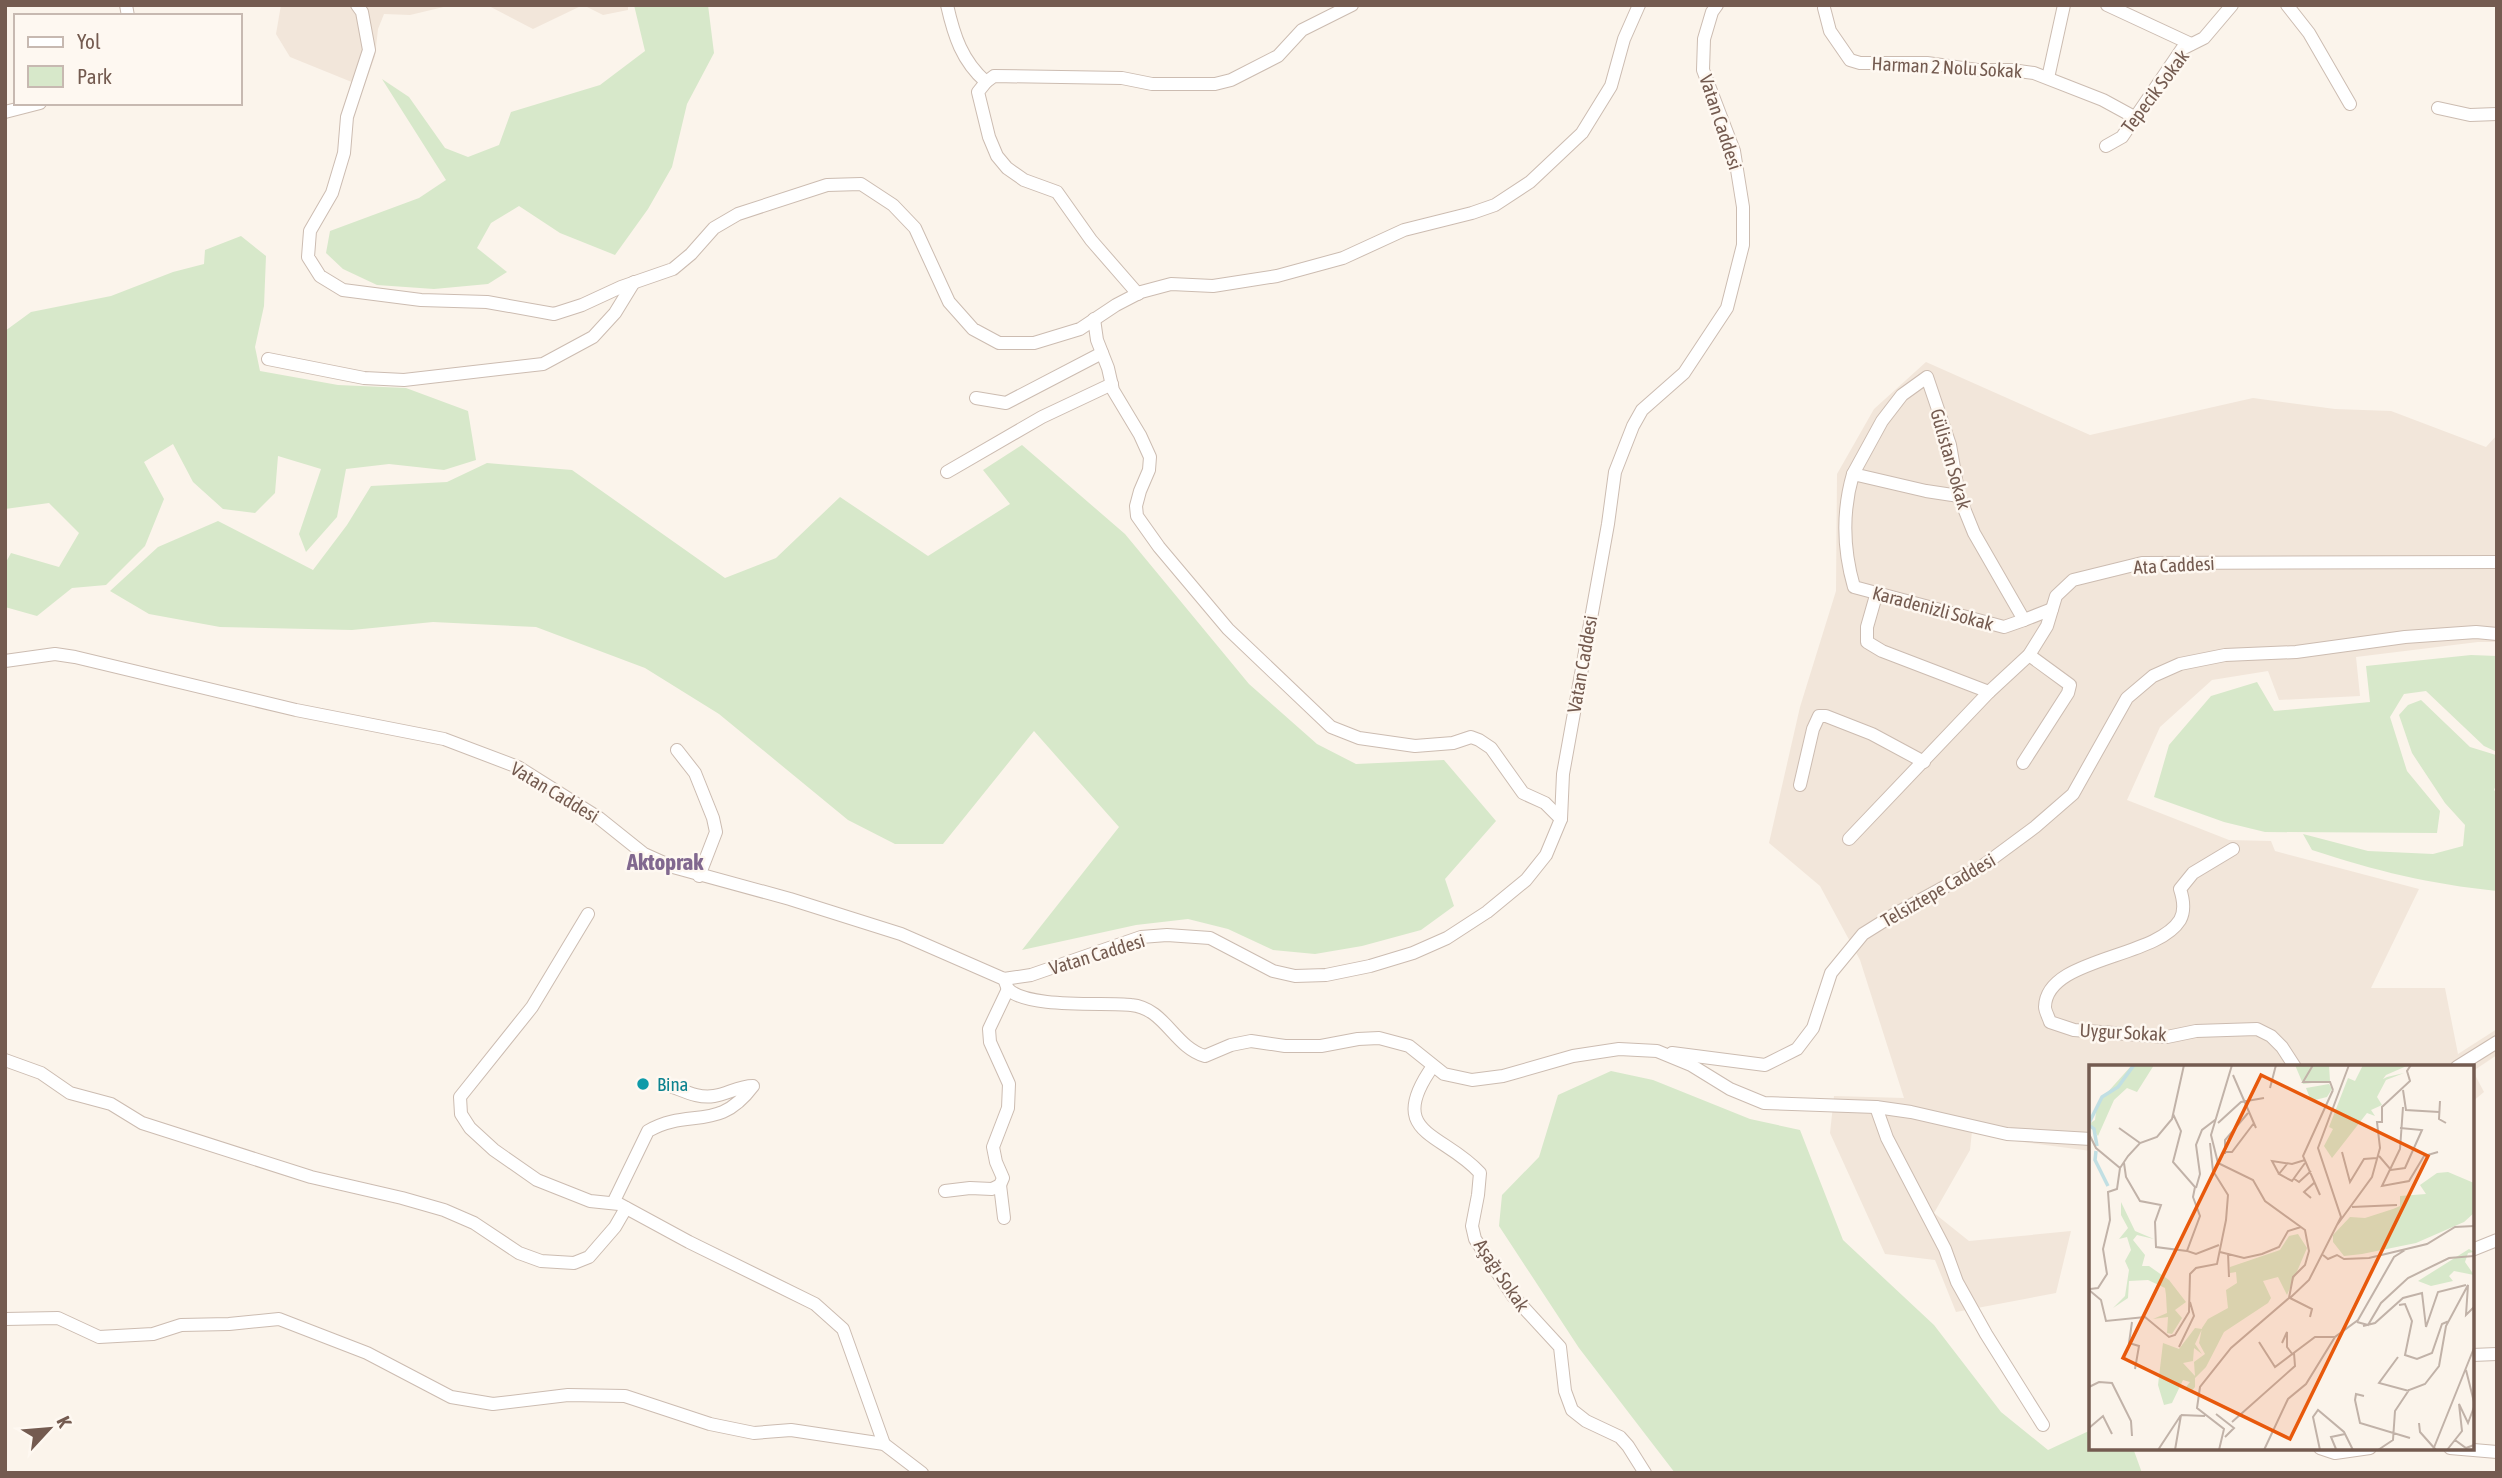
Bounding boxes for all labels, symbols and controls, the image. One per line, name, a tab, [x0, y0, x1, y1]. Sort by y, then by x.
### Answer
legend	[14, 14, 242, 105]
text: Yol	[77, 29, 101, 53]
street label: Tepecik Sokak	[2117, 45, 2194, 137]
street label: Harman 2 Nolu Sokak	[1871, 52, 2023, 82]
text: Park	[77, 64, 112, 88]
street label: Vatan Caddesi	[1695, 72, 1747, 172]
street label: Gülistan Sokak	[1926, 406, 1976, 513]
street label: Ata Caddesi	[2133, 552, 2215, 578]
street label: Karadenizli Sokak	[1870, 581, 1997, 635]
street label: Vatan Caddesi	[1563, 613, 1601, 715]
street label: Vatan Caddesi	[507, 757, 603, 827]
street label: Telsiztepe Caddesi	[1877, 848, 1999, 932]
district label: Aktoprak	[626, 849, 704, 875]
street label: Vatan Caddesi	[1047, 929, 1147, 979]
street label: Uygur Sokak	[2079, 1019, 2168, 1045]
inset map	[2089, 1065, 2474, 1450]
place label: Bina	[657, 1073, 688, 1095]
marker: Bina	[635, 1076, 651, 1092]
street label: Aşağı Sokak	[1470, 1235, 1535, 1316]
north arrow	[14, 1394, 84, 1464]
text: K	[52, 1413, 77, 1431]

